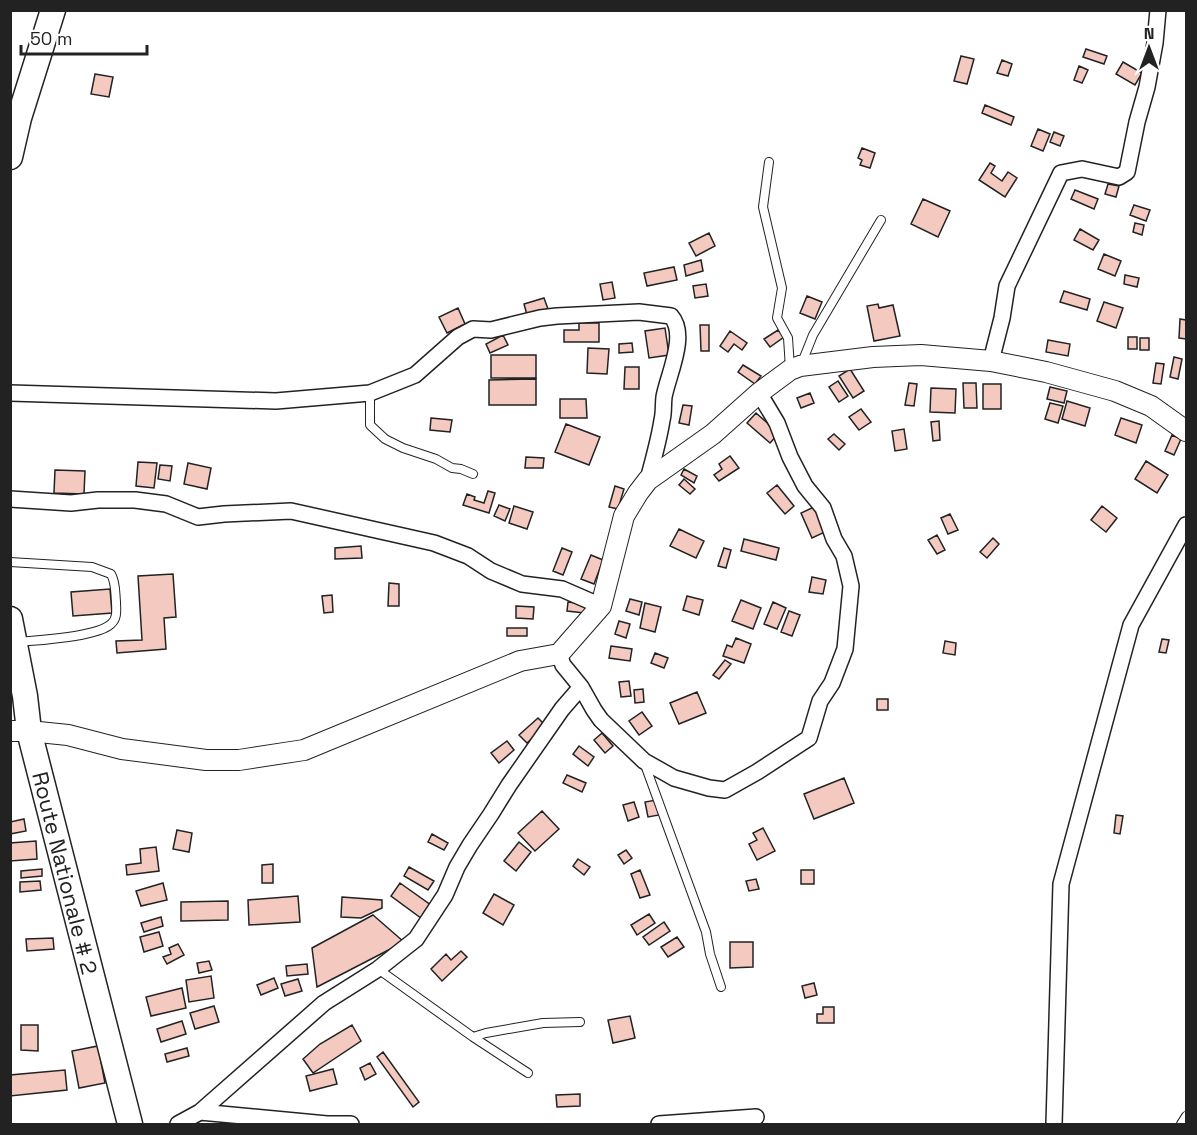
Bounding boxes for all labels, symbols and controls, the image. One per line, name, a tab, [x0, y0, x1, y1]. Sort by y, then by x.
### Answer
scale bar	[21, 18, 147, 56]
north arrow	[1119, 18, 1179, 78]
text: N	[1144, 23, 1154, 44]
text: 50 m	[30, 27, 72, 50]
street label: Route Nationale # 2	[26, 769, 104, 977]

